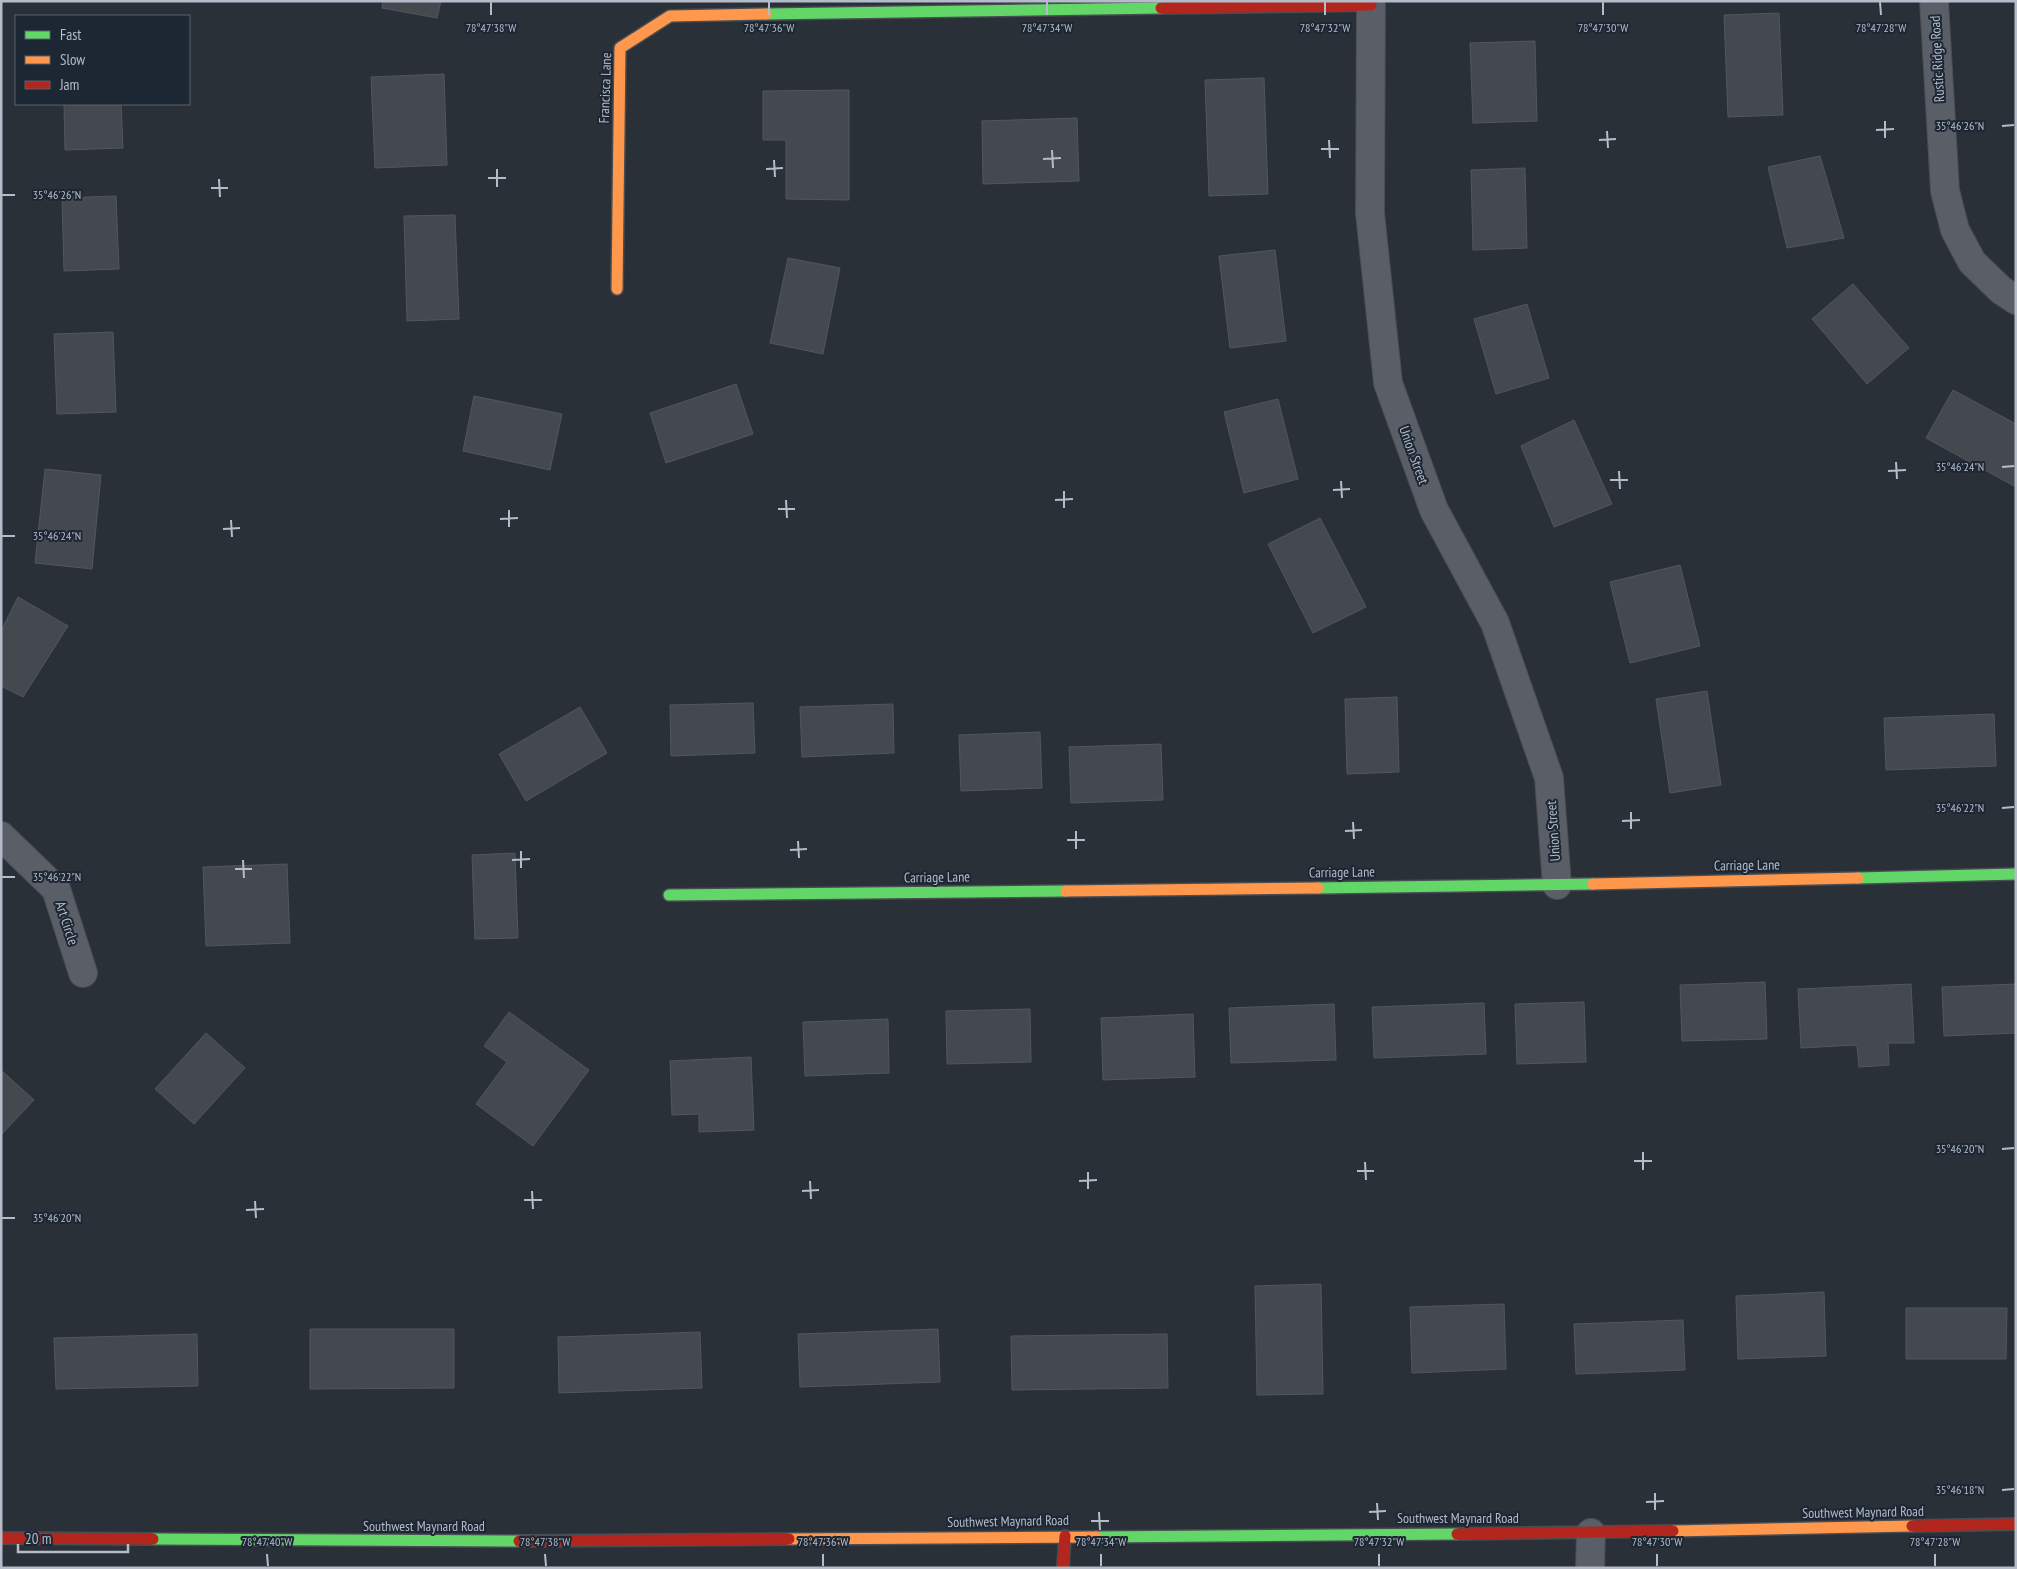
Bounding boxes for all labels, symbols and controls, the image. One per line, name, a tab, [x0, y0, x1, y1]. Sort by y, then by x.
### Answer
legend	[15, 15, 190, 105]
street label: Rustic Ridge Road	[1926, 15, 1948, 103]
text: 78°47'38"W	[466, 20, 516, 35]
text: 78°47'36"W	[744, 20, 794, 35]
text: 78°47'34"W	[1022, 20, 1072, 35]
text: 78°47'32"W	[1300, 20, 1350, 35]
text: 78°47'30"W	[1578, 20, 1628, 35]
text: 78°47'28"W	[1856, 20, 1906, 35]
text: Fast	[60, 25, 81, 44]
text: Slow	[60, 50, 85, 69]
street label: Francisca Lane	[595, 52, 615, 124]
text: Jam	[59, 75, 79, 94]
text: 35°46'26"N	[1936, 118, 1984, 133]
text: 35°46'26"N	[33, 187, 81, 202]
street label: Union Street	[1395, 423, 1433, 487]
text: 35°46'24"N	[1936, 459, 1984, 474]
text: 35°46'24"N	[33, 528, 81, 543]
street label: Union Street	[1542, 800, 1564, 862]
text: 35°46'22"N	[1936, 800, 1984, 815]
street label: Carriage Lane	[1714, 855, 1780, 875]
street label: Carriage Lane	[1309, 862, 1375, 882]
street label: Carriage Lane	[904, 867, 970, 887]
text: 35°46'22"N	[33, 869, 81, 884]
street label: Art Circle	[51, 899, 83, 947]
text: 35°46'20"N	[1936, 1141, 1984, 1156]
text: 35°46'20"N	[33, 1210, 81, 1225]
text: 35°46'18"N	[1936, 1482, 1984, 1497]
street label: Southwest Maynard Road	[1802, 1502, 1924, 1522]
street label: Southwest Maynard Road	[1397, 1509, 1519, 1527]
street label: Southwest Maynard Road	[947, 1511, 1069, 1531]
street label: Southwest Maynard Road	[363, 1517, 485, 1535]
scale bar	[18, 1522, 128, 1554]
text: 20 m	[25, 1529, 51, 1548]
text: 78°47'40"W	[242, 1534, 292, 1549]
text: 78°47'38"W	[520, 1534, 570, 1549]
text: 78°47'36"W	[798, 1534, 848, 1549]
text: 78°47'34"W	[1076, 1534, 1126, 1549]
text: 78°47'32"W	[1354, 1534, 1404, 1549]
text: 78°47'30"W	[1632, 1534, 1682, 1549]
text: 78°47'28"W	[1910, 1534, 1960, 1549]

